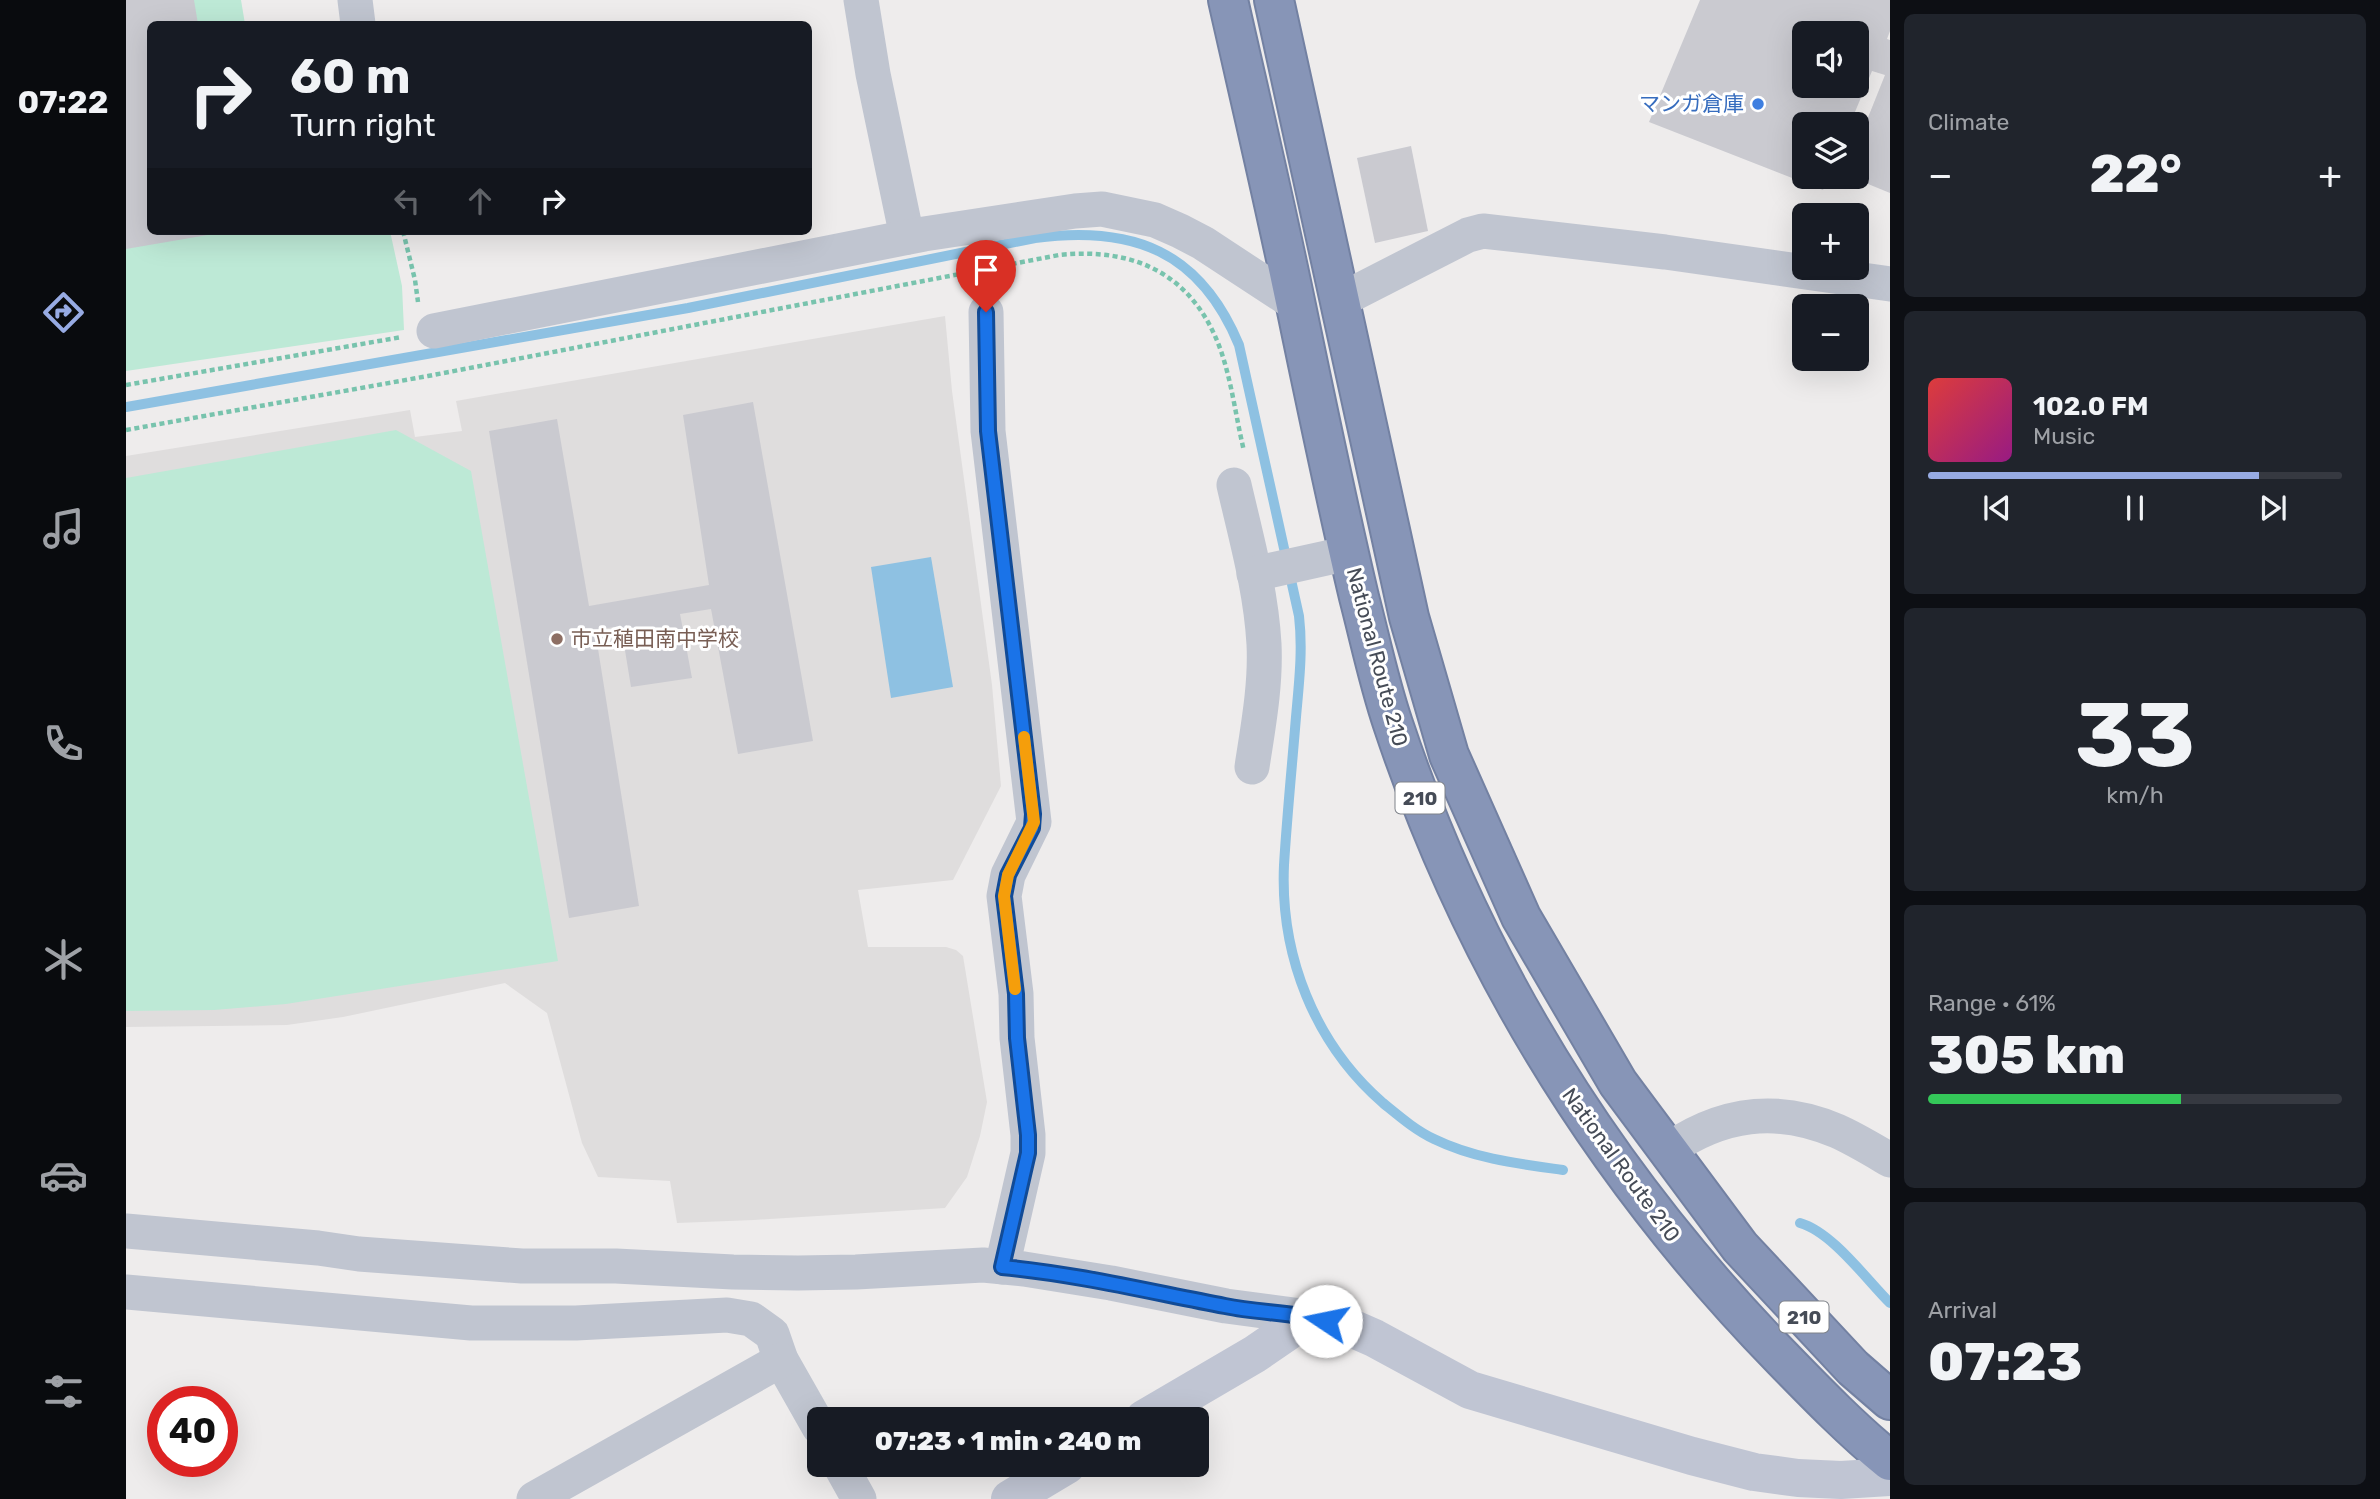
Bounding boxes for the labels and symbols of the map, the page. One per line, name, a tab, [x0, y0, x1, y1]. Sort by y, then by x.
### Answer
place label: マンガ倉庫	[1639, 91, 1744, 116]
marker: マンガ倉庫	[1750, 96, 1766, 112]
pin	[956, 240, 1016, 312]
street label: National Route 210	[1342, 565, 1413, 749]
place label: 市立稙田南中学校	[571, 626, 739, 651]
marker: 市立稙田南中学校	[549, 631, 565, 647]
road number: 210	[1396, 782, 1444, 814]
street label: National Route 210	[1557, 1083, 1686, 1247]
position arrow	[1289, 1284, 1363, 1358]
road number: 210	[1780, 1302, 1828, 1332]
speed limit sign: 40	[147, 1386, 238, 1477]

